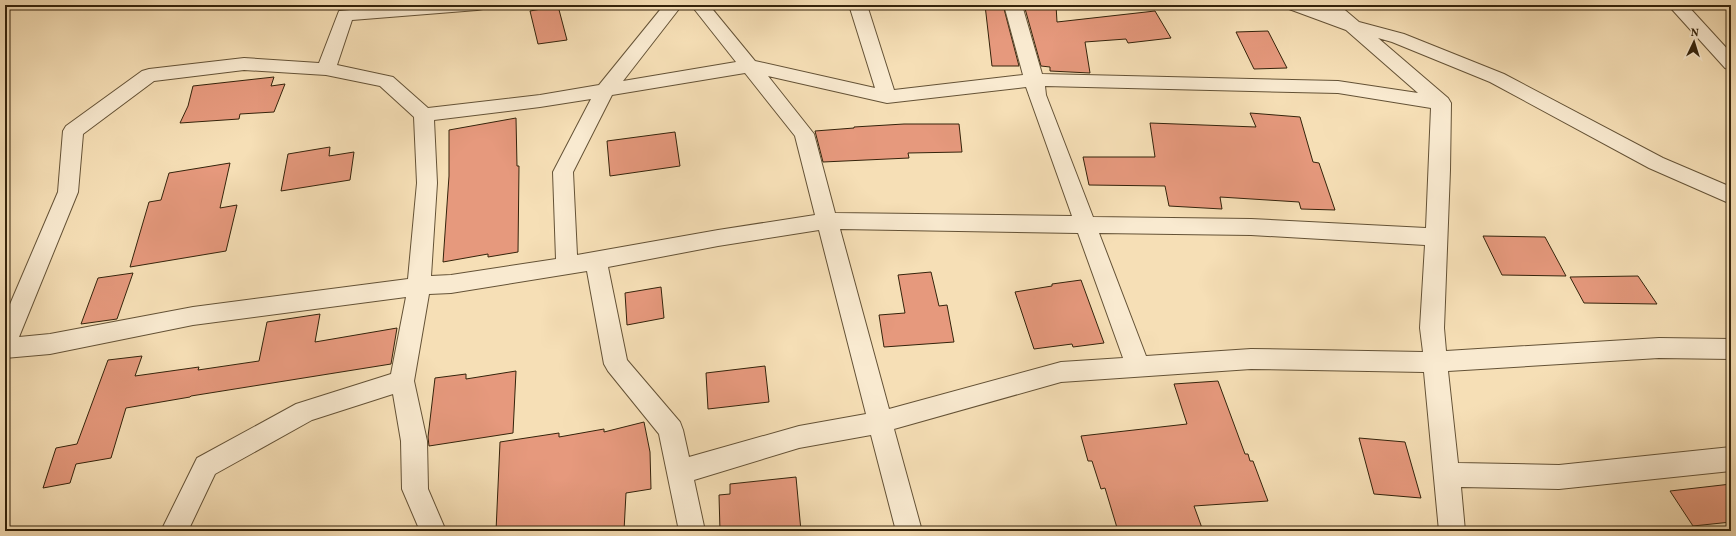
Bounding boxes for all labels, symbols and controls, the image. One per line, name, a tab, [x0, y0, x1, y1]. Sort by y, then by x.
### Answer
north arrow	[1674, 22, 1714, 62]
text: N	[1690, 26, 1699, 41]

